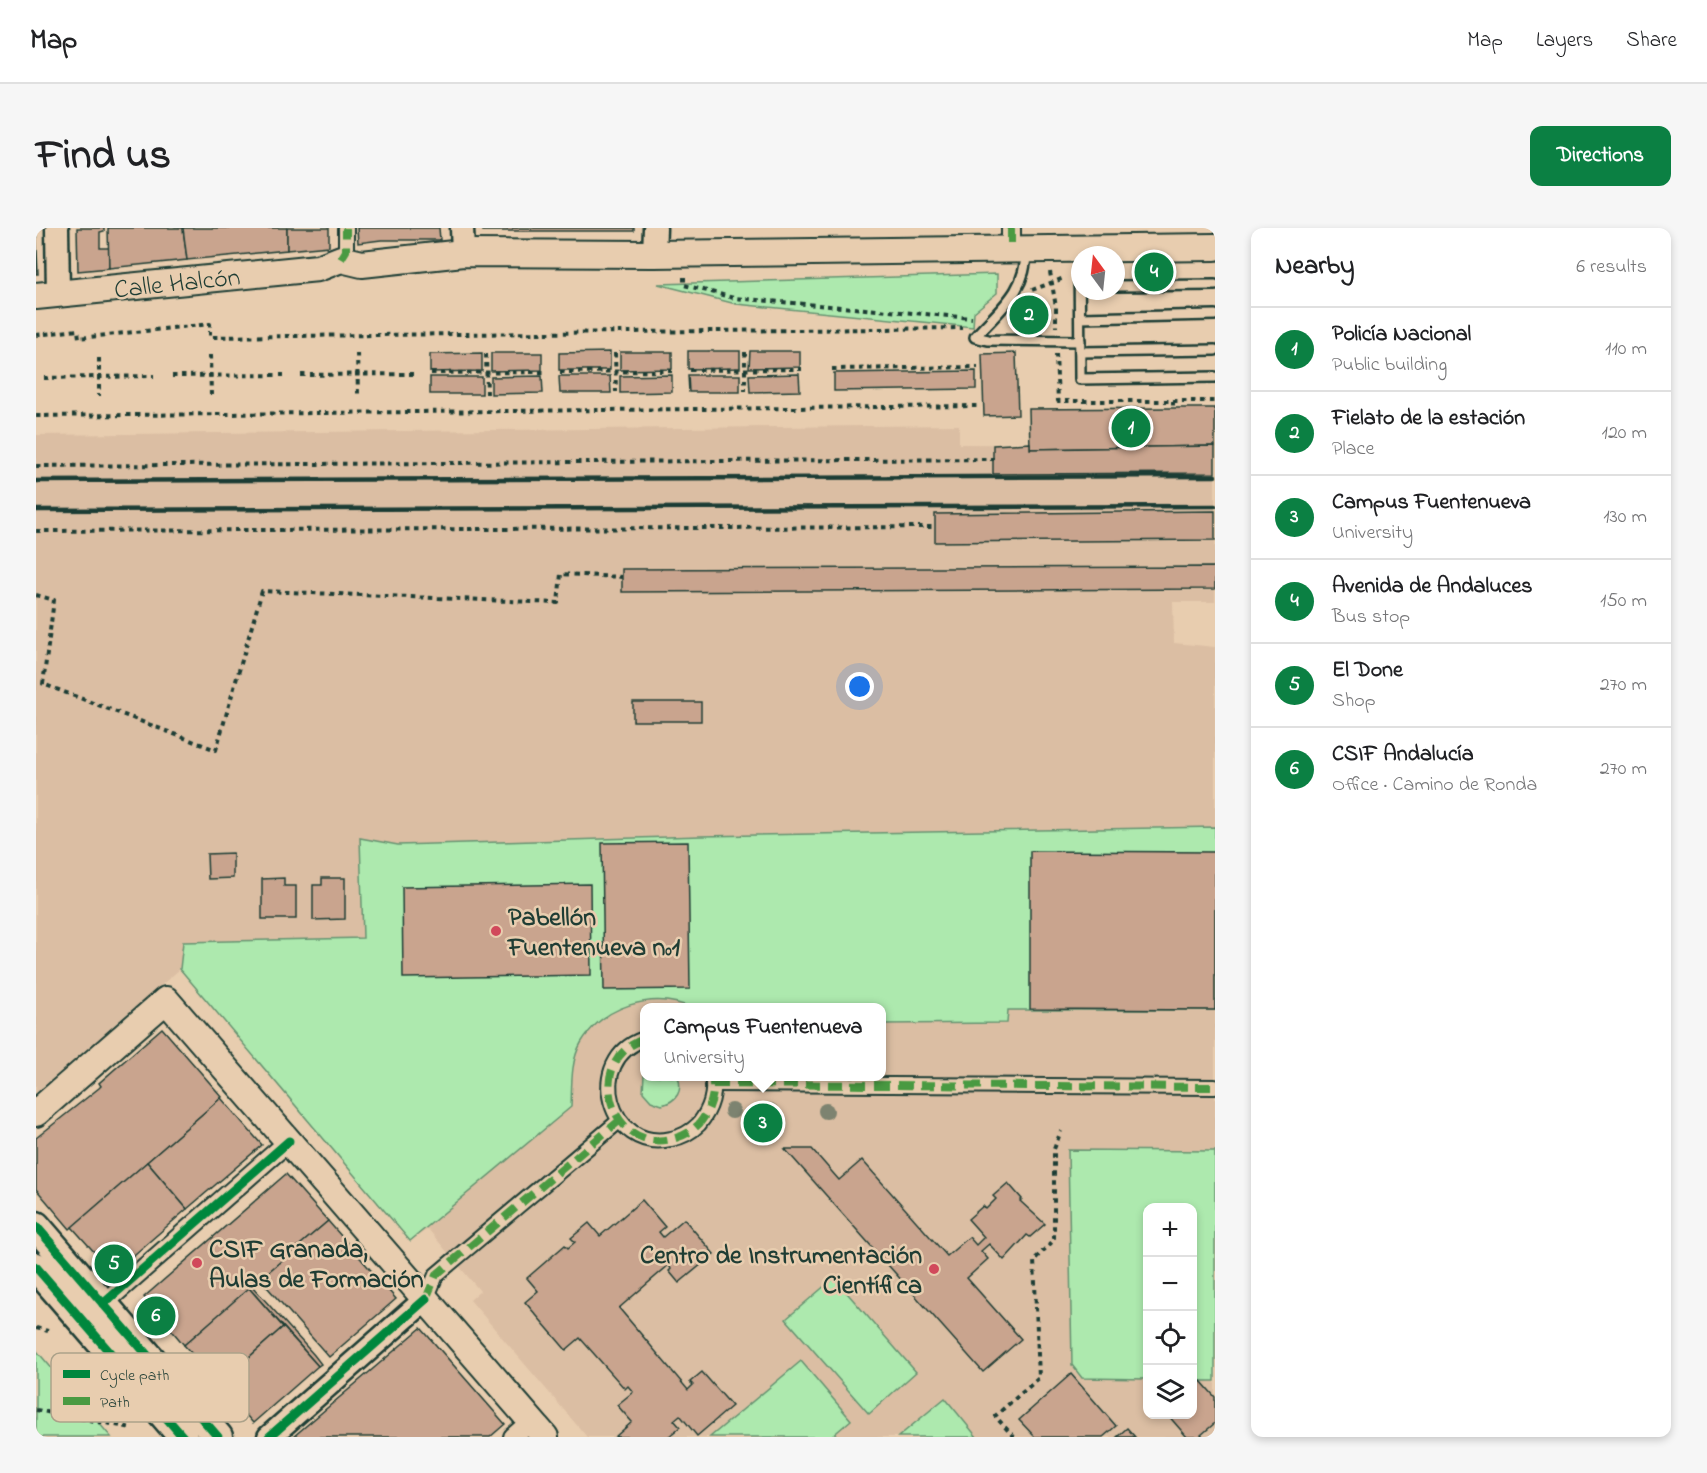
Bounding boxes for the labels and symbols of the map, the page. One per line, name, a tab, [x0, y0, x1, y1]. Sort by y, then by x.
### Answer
north arrow	[1071, 246, 1125, 300]
pin: 4	[1134, 250, 1174, 294]
street label: Calle Halcón	[112, 259, 242, 310]
pin: 2	[1010, 292, 1048, 338]
pin: 1	[1112, 406, 1150, 450]
your location	[845, 672, 874, 701]
place label: Pabellón Fuentenueva nº1	[506, 900, 681, 968]
marker: Pabellón Fuentenueva nº1	[489, 924, 503, 938]
pin: 3	[744, 1100, 782, 1146]
place label: CSIF Granada, Aulas de Formación	[209, 1232, 424, 1300]
place label: Centro de Instrumentación Científica	[640, 1238, 922, 1306]
pin: 5	[94, 1242, 134, 1286]
marker: CSIF Granada, Aulas de Formación	[190, 1256, 204, 1270]
marker: Centro de Instrumentación Científica	[927, 1262, 941, 1276]
pin: 6	[136, 1294, 176, 1338]
legend	[51, 1353, 249, 1422]
text: Cycle path	[100, 1364, 169, 1388]
text: Path	[100, 1391, 130, 1415]

